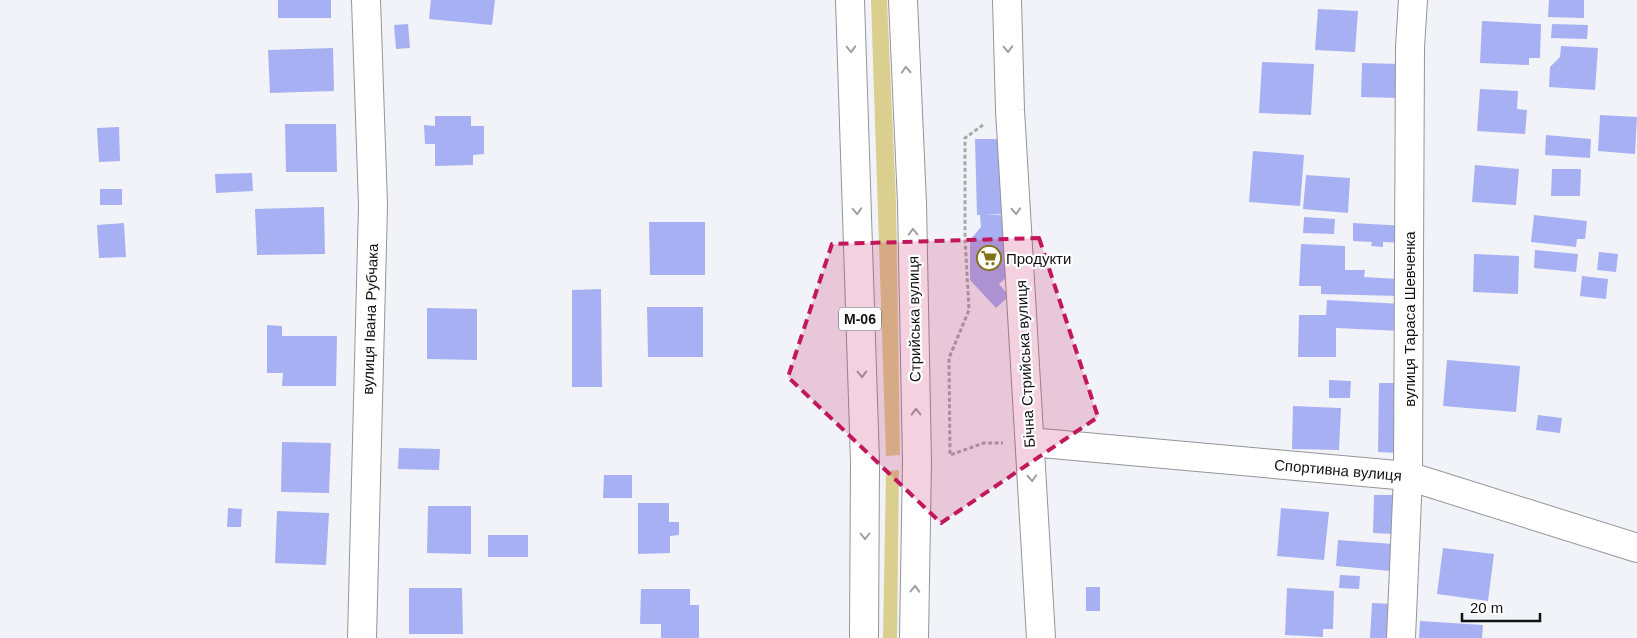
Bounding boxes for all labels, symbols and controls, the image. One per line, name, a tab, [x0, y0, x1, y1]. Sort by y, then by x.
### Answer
one-way arrow	[846, 45, 857, 53]
one-way arrow	[1003, 45, 1014, 53]
one-way arrow	[901, 65, 911, 73]
one-way arrow	[851, 207, 862, 215]
one-way arrow	[1011, 207, 1022, 215]
one-way arrow	[907, 228, 918, 236]
street label: вулиця Тараса Шевченка	[1401, 231, 1418, 407]
street label: вулиця Івана Рубчака	[359, 243, 381, 395]
supermarket icon: Продукти	[976, 245, 1002, 271]
place label: Продукти	[1006, 250, 1071, 267]
street label: Стрийська вулиця	[904, 256, 924, 382]
street label: Бічна Стрийська вулиця	[1012, 280, 1038, 448]
road number: М-06	[839, 308, 881, 330]
one-way arrow	[857, 370, 867, 378]
one-way arrow	[911, 408, 921, 416]
street label: Спортивна вулиця	[1274, 456, 1402, 484]
one-way arrow	[1026, 474, 1037, 482]
one-way arrow	[860, 532, 870, 540]
one-way arrow	[910, 585, 920, 593]
scale bar	[1462, 590, 1540, 622]
text: 20 m	[1470, 599, 1503, 616]

